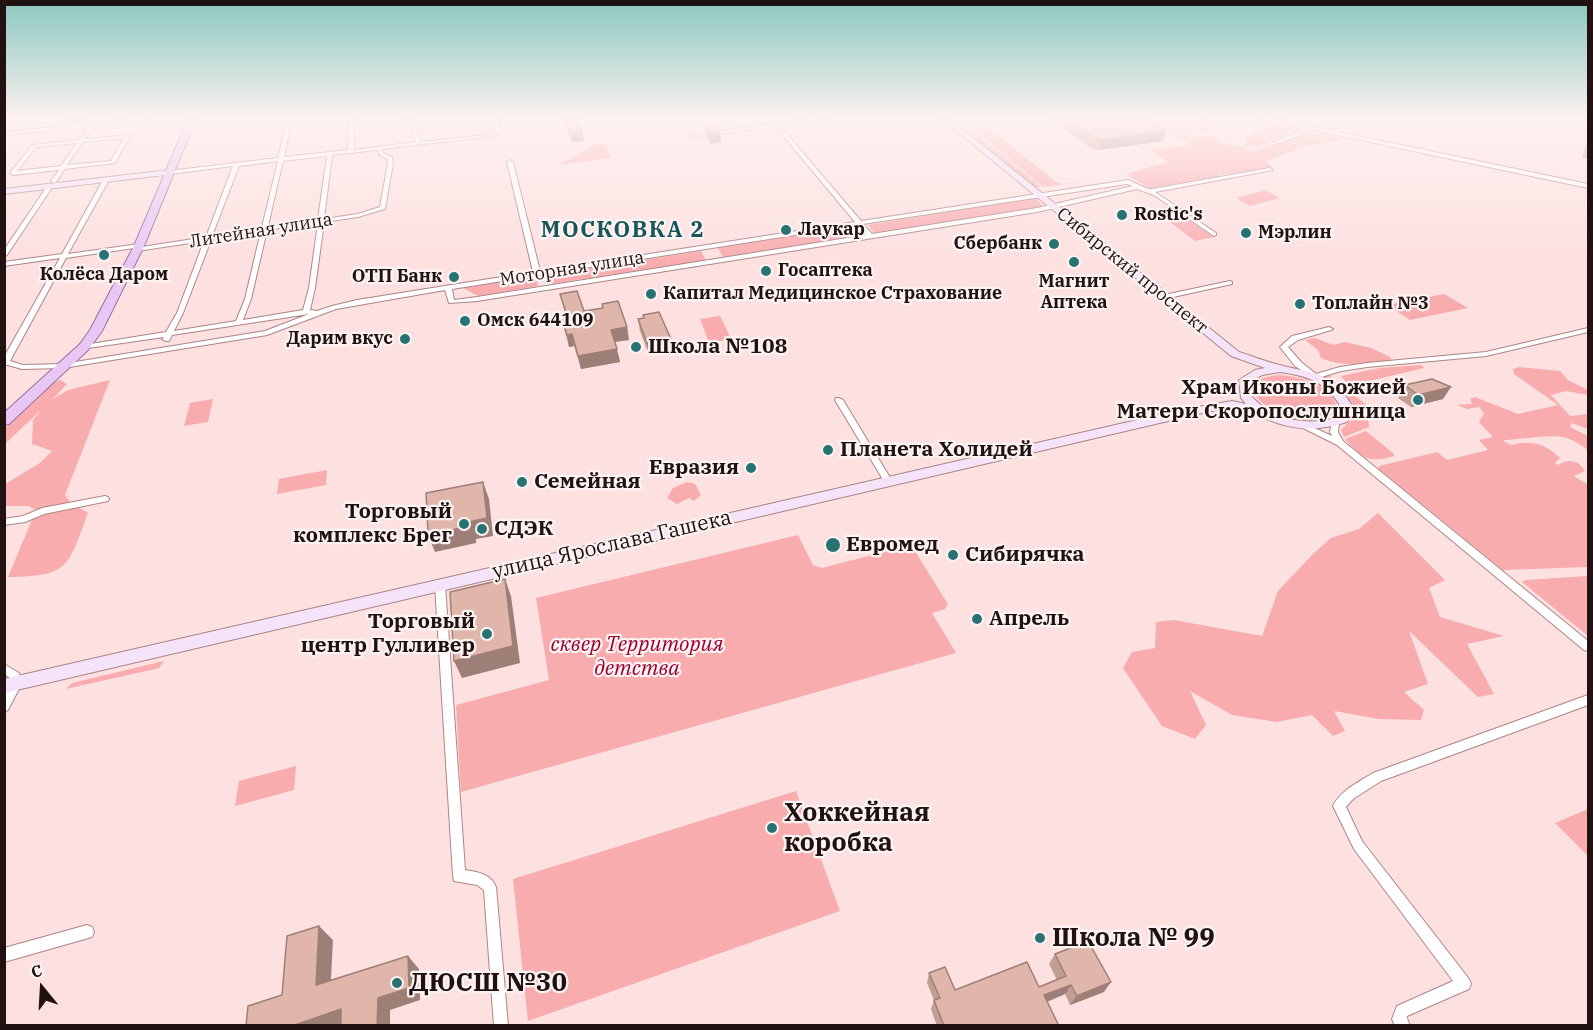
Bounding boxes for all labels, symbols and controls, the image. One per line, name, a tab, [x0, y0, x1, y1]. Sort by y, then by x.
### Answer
street label: Сибирский проспект	[1052, 203, 1212, 339]
place label: Rostic's	[1134, 204, 1203, 226]
marker: Rostic's	[1115, 208, 1129, 222]
street label: Литейная улица	[188, 209, 334, 253]
district label: МОСКОВКА 2	[541, 218, 705, 244]
place label: Лаукар	[798, 219, 865, 241]
place label: Мэрлин	[1258, 222, 1332, 244]
marker: Лаукар	[779, 223, 793, 237]
marker: Мэрлин	[1239, 226, 1253, 240]
place label: Сбербанк	[954, 233, 1042, 255]
marker: Сбербанк	[1047, 237, 1061, 251]
street label: Моторная улица	[498, 247, 646, 291]
marker: Колёса Даром	[97, 248, 111, 262]
marker: Магнит Аптека	[1067, 255, 1081, 269]
place label: Госаптека	[778, 260, 873, 282]
place label: Колёса Даром	[40, 264, 168, 286]
marker: Госаптека	[759, 264, 773, 278]
place label: ОТП Банк	[352, 266, 442, 288]
marker: ОТП Банк	[447, 270, 461, 284]
place label: Магнит Аптека	[1039, 271, 1109, 314]
place label: Капитал Медицинское Страхование	[663, 283, 1002, 305]
marker: Капитал Медицинское Страхование	[644, 287, 658, 301]
place label: Топлайн №3	[1312, 293, 1429, 315]
marker: Топлайн №3	[1293, 297, 1307, 311]
place label: Омск 644109	[477, 310, 594, 332]
marker: Омск 644109	[458, 314, 472, 328]
place label: Дарим вкус	[287, 328, 393, 350]
marker: Дарим вкус	[398, 332, 412, 346]
place label: Школа №108	[648, 334, 787, 360]
marker: Школа №108	[629, 340, 643, 354]
place label: Храм Иконы Божией Матери Скоропослушница	[1117, 375, 1406, 425]
marker: Храм Иконы Божией Матери Скоропослушница	[1411, 393, 1425, 407]
place label: Планета Холидей	[840, 437, 1033, 463]
marker: Планета Холидей	[821, 443, 835, 457]
place label: Евразия	[649, 455, 739, 481]
marker: Евразия	[744, 461, 758, 475]
place label: Семейная	[534, 469, 641, 495]
marker: Семейная	[515, 475, 529, 489]
place label: Торговый комплекс Брег	[293, 499, 452, 549]
street label: улица Ярослава Гашека	[490, 505, 734, 585]
place label: СДЭК	[494, 516, 554, 542]
marker: Торговый комплекс Брег	[457, 517, 471, 531]
marker: СДЭК	[475, 522, 489, 536]
place label: Евромед	[846, 532, 939, 558]
marker: Евромед	[824, 536, 842, 554]
place label: Сибирячка	[965, 542, 1084, 568]
marker: Сибирячка	[946, 548, 960, 562]
place label: Апрель	[989, 606, 1069, 632]
place label: Торговый центр Гулливер	[301, 609, 475, 659]
marker: Апрель	[970, 612, 984, 626]
marker: Торговый центр Гулливер	[480, 627, 494, 641]
park label: сквер Территория детства	[550, 632, 724, 682]
place label: Хоккейная коробка	[784, 797, 930, 858]
marker: Хоккейная коробка	[765, 821, 779, 835]
place label: Школа № 99	[1052, 922, 1215, 954]
marker: Школа № 99	[1033, 931, 1047, 945]
north arrow	[12, 958, 72, 1018]
text: С	[28, 960, 45, 982]
place label: ДЮСШ №30	[409, 967, 567, 999]
marker: ДЮСШ №30	[390, 976, 404, 990]

